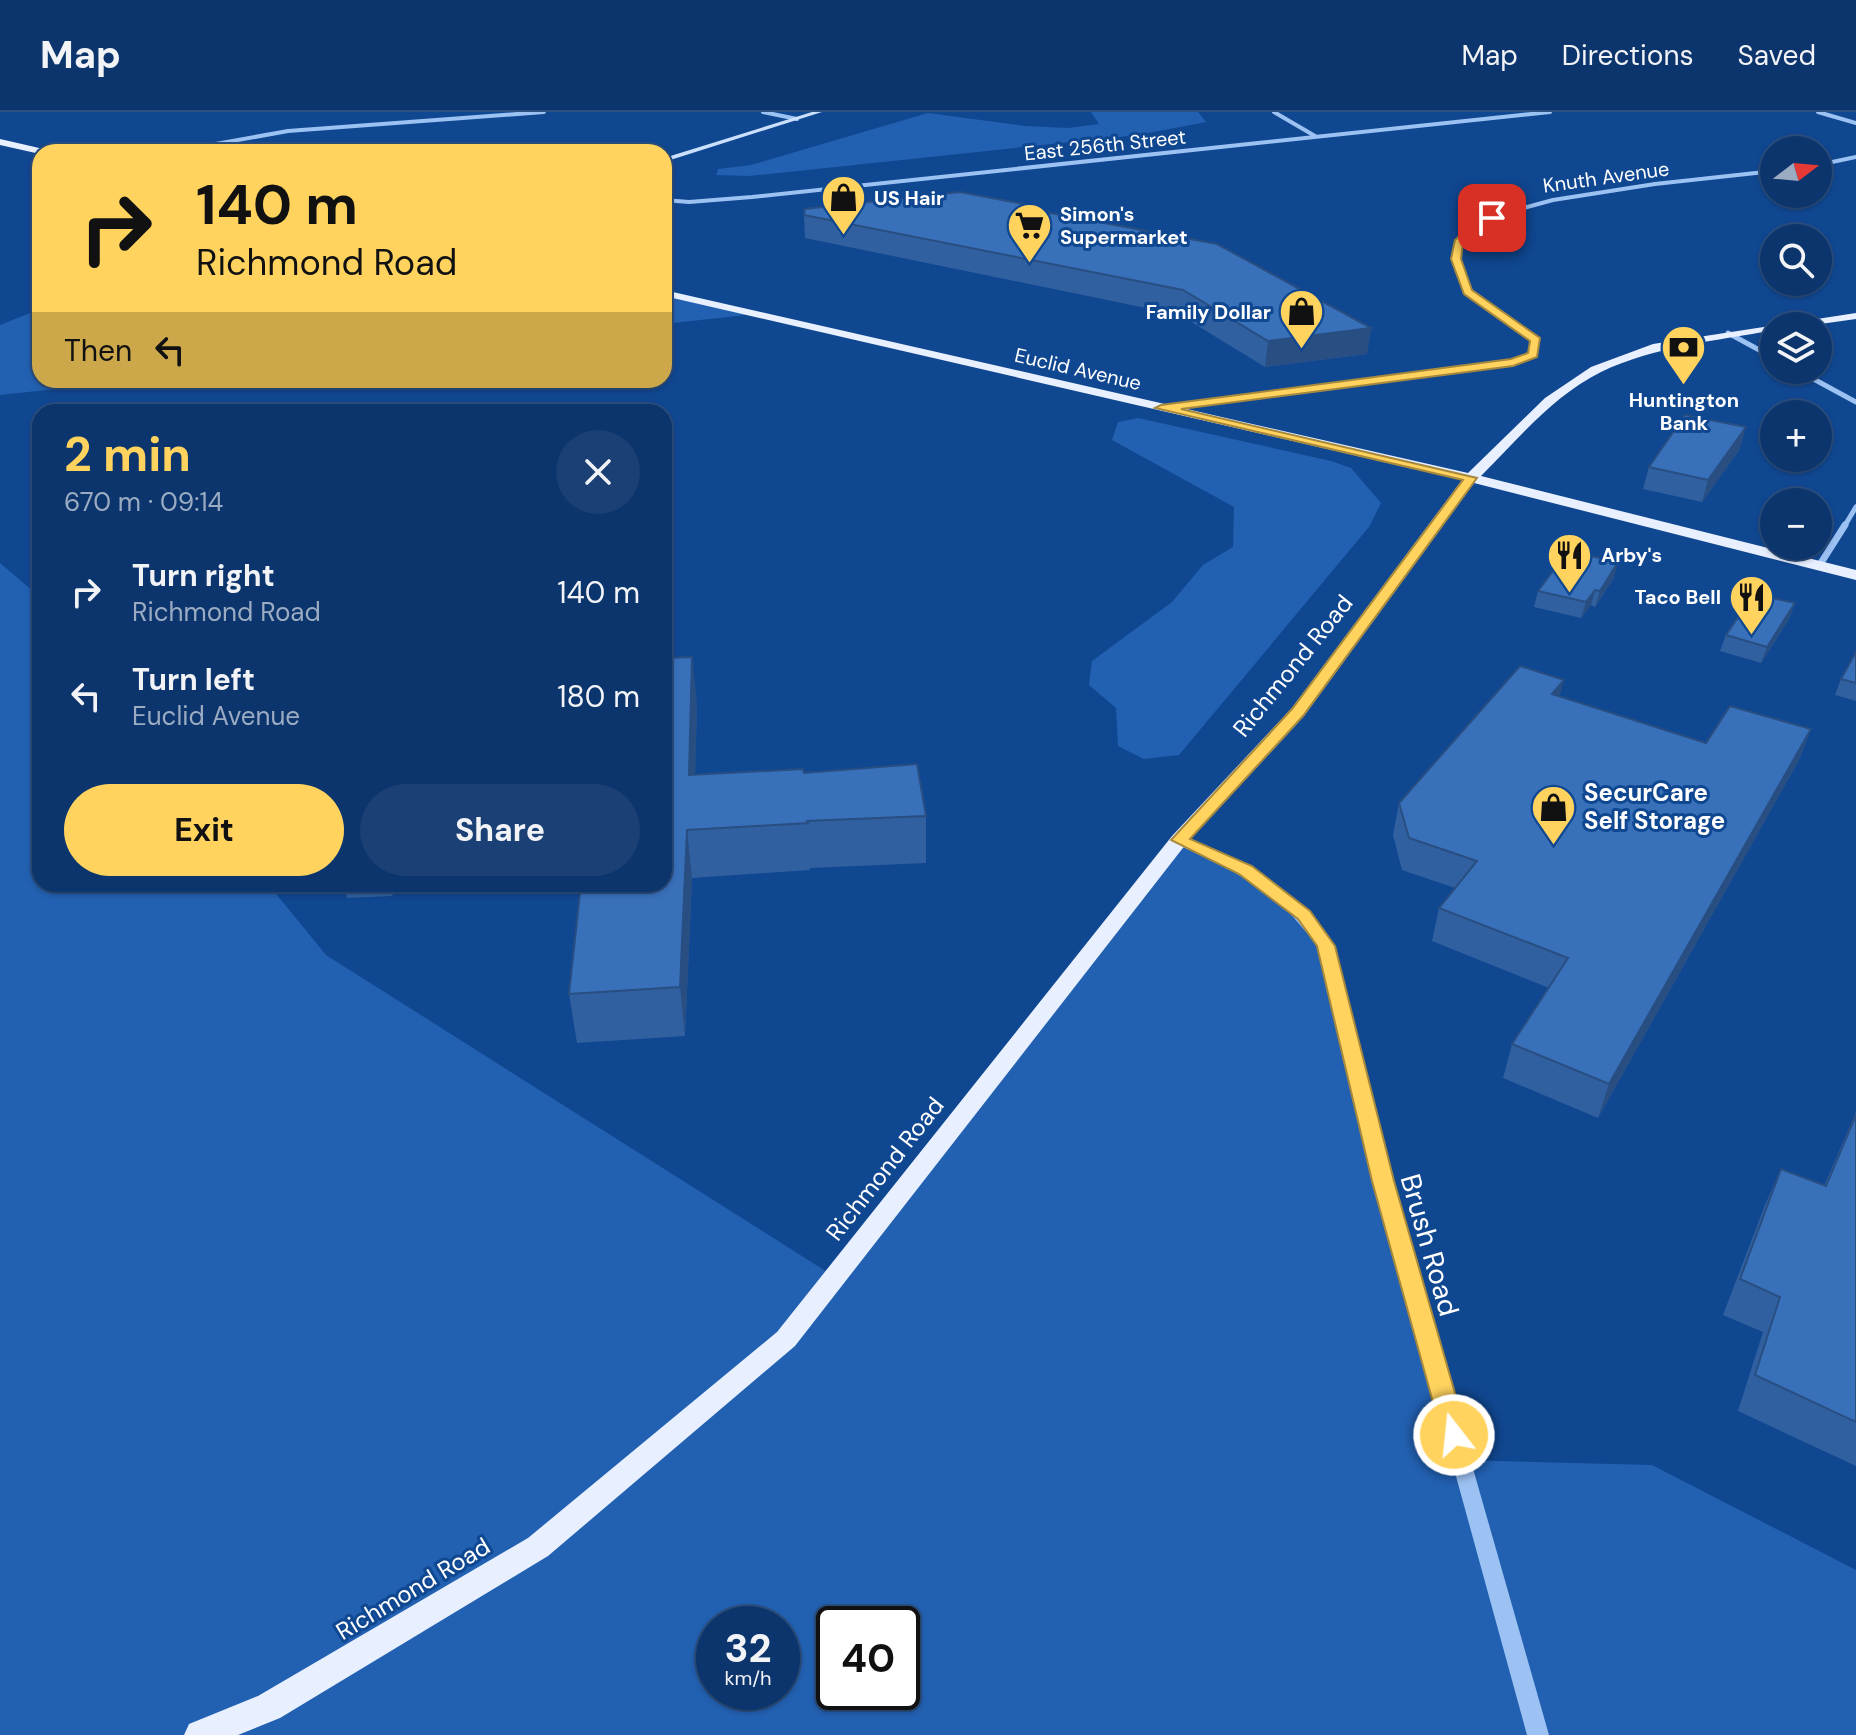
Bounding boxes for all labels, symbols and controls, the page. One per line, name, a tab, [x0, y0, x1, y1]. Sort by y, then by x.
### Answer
text: Map	[40, 30, 121, 80]
text: Map	[1461, 37, 1518, 74]
text: Directions	[1562, 37, 1694, 74]
text: Saved	[1738, 37, 1816, 74]
street label: East 256th Street	[1023, 124, 1187, 166]
north arrow	[1760, 136, 1832, 208]
map controls	[1760, 136, 1832, 560]
street label: Knuth Avenue	[1541, 155, 1671, 199]
text: 140 m	[196, 168, 358, 241]
shop icon: US Hair	[819, 174, 867, 237]
icon: right	[64, 176, 168, 280]
pin	[1458, 184, 1526, 252]
place label: US Hair	[874, 185, 944, 211]
icon: arrive	[1470, 196, 1514, 240]
place label: Simon's Supermarket	[1060, 201, 1188, 250]
supermarket icon: Simon's Supermarket	[1005, 202, 1053, 265]
button: search	[1760, 224, 1832, 296]
text: Richmond Road	[196, 239, 457, 286]
shop icon: Family Dollar	[1278, 288, 1326, 351]
place label: Family Dollar	[1146, 299, 1271, 325]
button: layers	[1760, 312, 1832, 384]
bank icon: Huntington Bank	[1660, 324, 1708, 387]
icon: left	[148, 328, 192, 372]
text: Then	[64, 331, 132, 370]
street label: Euclid Avenue	[1012, 342, 1144, 396]
place label: Huntington Bank	[1629, 387, 1739, 436]
button: +	[1760, 400, 1832, 472]
text: 2 min	[64, 423, 191, 486]
button: close	[556, 430, 640, 514]
text: 670 m · 09:14	[64, 485, 223, 519]
button: −	[1760, 488, 1832, 560]
restaurant icon: Arby's	[1546, 531, 1594, 594]
place label: Arby's	[1601, 542, 1662, 568]
text: Turn right	[132, 556, 275, 595]
icon: right	[64, 570, 108, 614]
text: 140 m	[557, 573, 640, 612]
restaurant icon: Taco Bell	[1728, 573, 1776, 636]
place label: Taco Bell	[1635, 584, 1721, 610]
street label: Richmond Road	[1226, 588, 1359, 743]
text: Richmond Road	[132, 595, 321, 629]
text: Turn left	[132, 660, 255, 699]
icon: left	[64, 674, 108, 718]
text: 180 m	[557, 677, 640, 716]
text: Euclid Avenue	[132, 699, 300, 733]
place label: SecurCare Self Storage	[1584, 777, 1725, 836]
shop icon: SecurCare Self Storage	[1529, 783, 1577, 846]
button: Exit	[64, 784, 344, 876]
button: Share	[360, 784, 640, 876]
street label: Richmond Road	[819, 1090, 950, 1247]
street label: Brush Road	[1392, 1170, 1467, 1320]
position arrow	[1412, 1393, 1496, 1477]
street label: Richmond Road	[330, 1530, 495, 1647]
speed limit sign: 40	[816, 1606, 920, 1710]
text: 32	[724, 1622, 772, 1674]
text: km/h	[724, 1665, 772, 1691]

